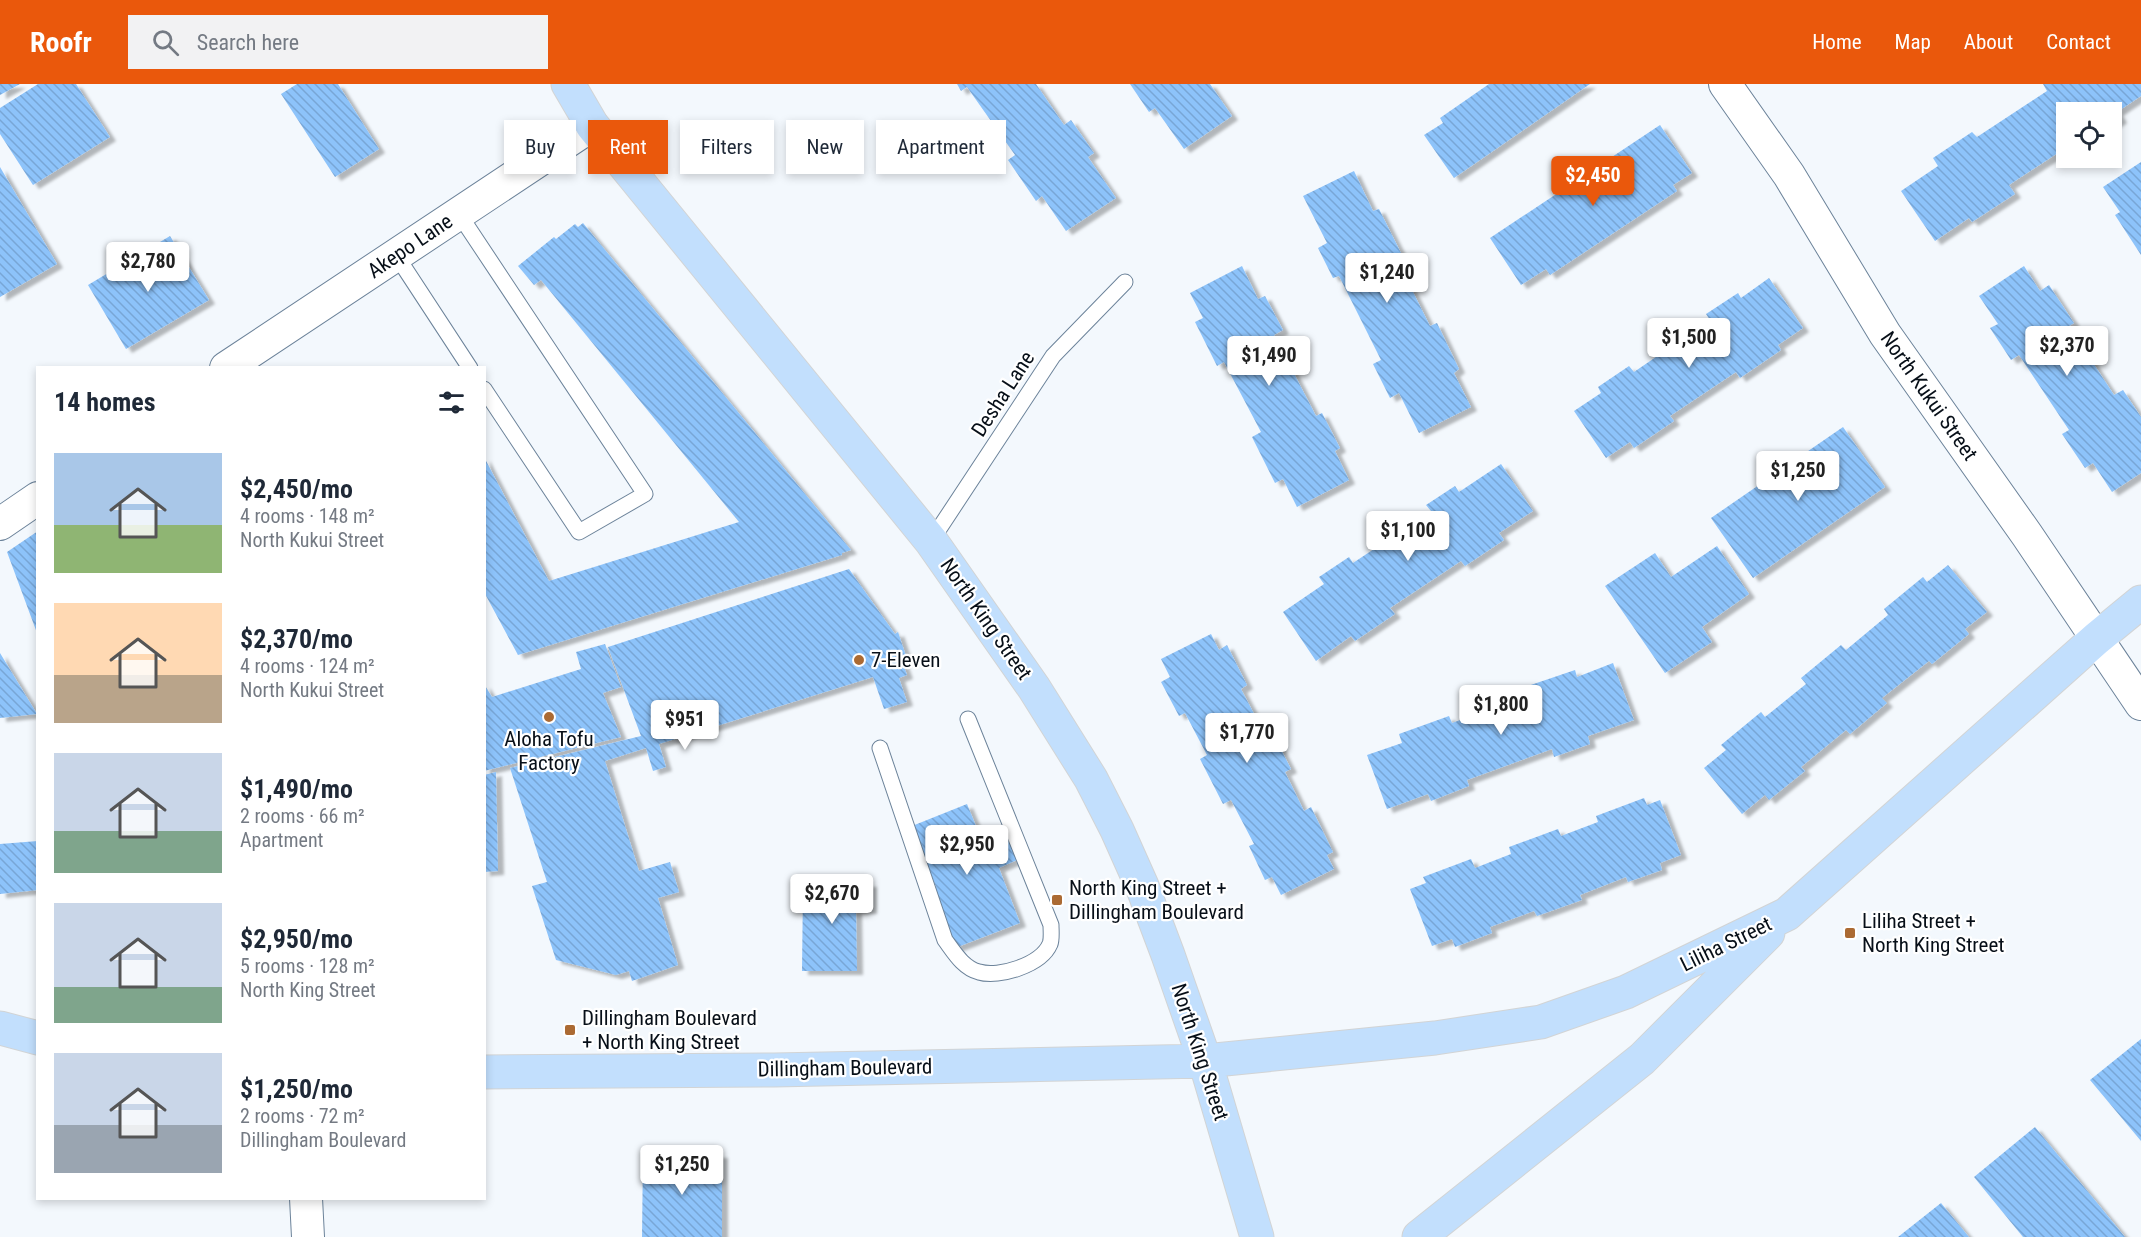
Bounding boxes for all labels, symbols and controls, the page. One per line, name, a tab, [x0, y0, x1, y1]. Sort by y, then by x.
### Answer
search box	[128, 15, 548, 69]
text: Roofr	[30, 26, 92, 59]
icon: search	[149, 26, 182, 59]
text: Search here	[197, 30, 299, 55]
text: Home	[1812, 30, 1862, 54]
text: Map	[1895, 30, 1931, 54]
text: About	[1964, 30, 2013, 54]
text: Contact	[2046, 30, 2111, 54]
map controls	[2056, 102, 2122, 168]
button: locate	[2056, 102, 2122, 168]
chip: Buy	[504, 120, 576, 174]
chip: Rent	[588, 120, 668, 174]
chip: Filters	[680, 120, 774, 174]
chip: New	[786, 120, 864, 174]
chip: Apartment	[876, 120, 1006, 174]
pin: $2,450	[1544, 156, 1642, 207]
text: $2,450	[1565, 163, 1621, 187]
street label: Akepo Lane	[363, 209, 457, 283]
pin: $2,780	[99, 242, 197, 293]
text: $2,780	[120, 249, 176, 273]
pin: $1,240	[1338, 253, 1436, 304]
text: $1,240	[1359, 260, 1415, 284]
pin: $1,500	[1640, 318, 1738, 369]
text: $1,500	[1661, 325, 1717, 349]
pin: $2,370	[2018, 326, 2116, 377]
street label: North Kukui Street	[1876, 327, 1982, 465]
text: $2,370	[2039, 333, 2095, 357]
pin: $1,490	[1220, 336, 1318, 387]
text: $1,490	[1241, 343, 1297, 367]
street label: Desha Lane	[967, 347, 1039, 441]
icon: filters	[435, 386, 468, 419]
text: 14 homes	[54, 387, 156, 417]
pin: $1,250	[1749, 451, 1847, 502]
text: $1,250	[1770, 458, 1826, 482]
text: $2,450/mo	[240, 474, 353, 504]
icon: home	[102, 477, 174, 549]
text: 4 rooms · 148 m²	[240, 504, 375, 528]
pin: $1,100	[1359, 511, 1457, 562]
text: $1,100	[1380, 518, 1436, 542]
text: North Kukui Street	[240, 528, 384, 552]
street label: North King Street	[935, 554, 1037, 684]
text: $2,370/mo	[240, 624, 353, 654]
icon: home	[102, 627, 174, 699]
place label: 7-Eleven	[871, 648, 940, 672]
marker: 7-Eleven	[852, 653, 866, 667]
text: 4 rooms · 124 m²	[240, 654, 375, 678]
text: North Kukui Street	[240, 678, 384, 702]
pin: $1,800	[1452, 685, 1550, 736]
text: $1,800	[1473, 692, 1529, 716]
pin: $951	[649, 700, 721, 751]
text: $951	[665, 707, 705, 731]
marker: Aloha Tofu Factory	[542, 710, 556, 724]
pin: $1,770	[1198, 713, 1296, 764]
text: $1,770	[1219, 720, 1275, 744]
place label: Aloha Tofu Factory	[504, 727, 594, 775]
text: $1,490/mo	[240, 774, 353, 804]
icon: home	[102, 777, 174, 849]
text: 2 rooms · 66 m²	[240, 804, 365, 828]
pin: $2,950	[918, 825, 1016, 876]
text: Apartment	[240, 828, 324, 852]
text: $2,950	[939, 832, 995, 856]
pin: $2,670	[783, 874, 881, 925]
place label: North King Street + Dillingham Boulevard	[1069, 876, 1244, 924]
text: $2,670	[804, 881, 860, 905]
marker: North King Street + Dillingham Boulevard	[1050, 893, 1064, 907]
place label: Liliha Street + North King Street	[1862, 909, 2004, 957]
street label: Liliha Street	[1676, 912, 1776, 976]
text: $2,950/mo	[240, 924, 353, 954]
marker: Liliha Street + North King Street	[1843, 926, 1857, 940]
icon: home	[102, 927, 174, 999]
text: 5 rooms · 128 m²	[240, 954, 375, 978]
text: North King Street	[240, 978, 376, 1002]
street label: North King Street	[1167, 981, 1233, 1123]
place label: Dillingham Boulevard + North King Street	[582, 1006, 757, 1054]
marker: Dillingham Boulevard + North King Street	[563, 1023, 577, 1037]
street label: Dillingham Boulevard	[757, 1054, 933, 1082]
text: $1,250/mo	[240, 1074, 353, 1104]
icon: home	[102, 1077, 174, 1149]
text: 2 rooms · 72 m²	[240, 1104, 365, 1128]
text: Dillingham Boulevard	[240, 1128, 407, 1152]
pin: $1,250	[633, 1145, 731, 1196]
text: $1,250	[654, 1152, 710, 1176]

